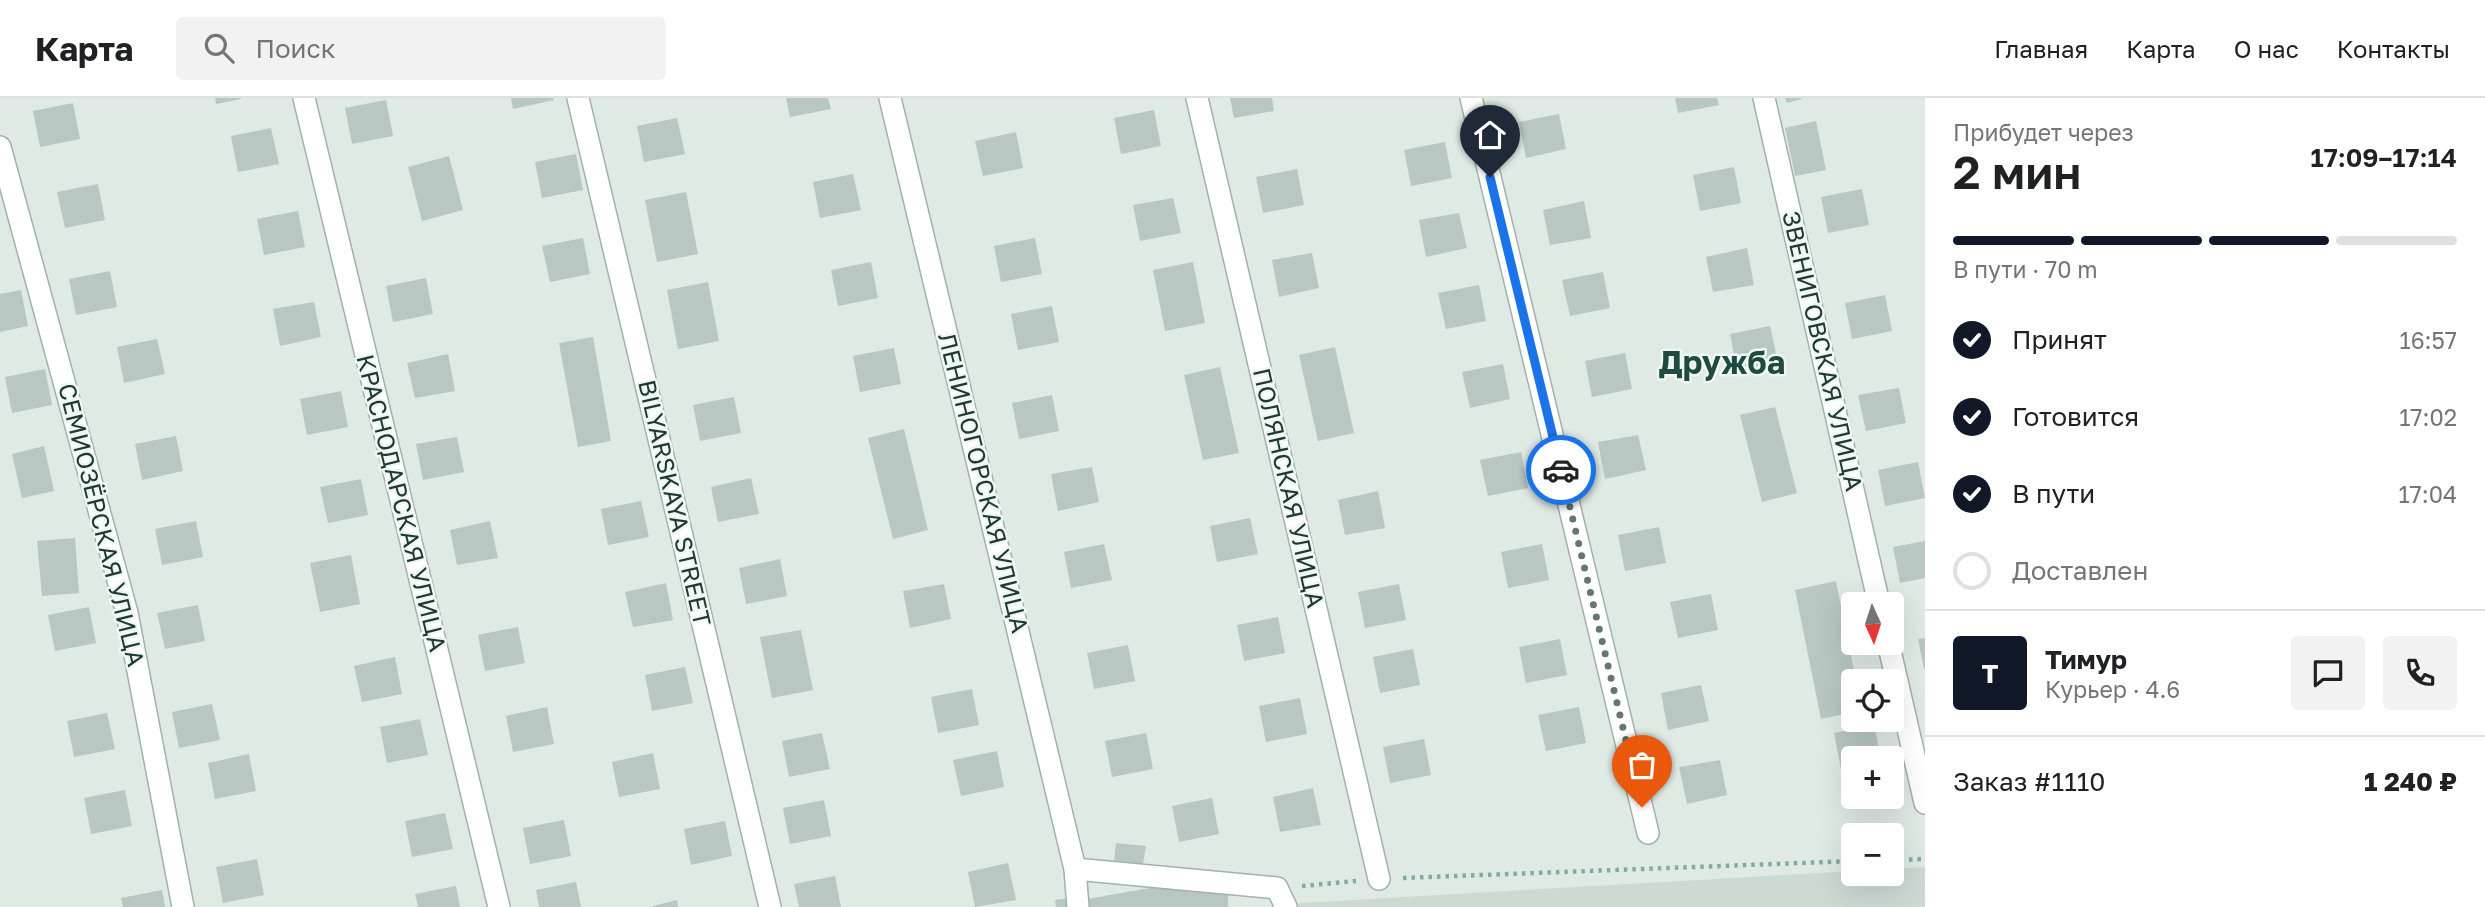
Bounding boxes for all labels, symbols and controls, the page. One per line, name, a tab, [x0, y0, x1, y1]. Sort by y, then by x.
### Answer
search box	[176, 17, 666, 80]
text: Карта	[35, 29, 134, 68]
icon: search	[200, 29, 238, 67]
text: Поиск	[256, 33, 336, 64]
text: Главная	[1994, 34, 2088, 63]
text: Карта	[2126, 34, 2196, 63]
text: О нас	[2234, 34, 2299, 63]
text: Контакты	[2337, 34, 2450, 63]
pin	[1460, 105, 1520, 177]
icon: home	[1471, 116, 1509, 154]
text: Прибудет через	[1953, 118, 2134, 146]
text: 17:09–17:14	[2311, 142, 2457, 173]
text: 2 мин	[1953, 144, 2081, 199]
street label: ЗВЕНИГОВСКАЯ УЛИЦА	[1777, 208, 1870, 493]
text: В пути · 70 m	[1953, 255, 2098, 283]
icon: check	[1953, 321, 1991, 359]
text: Принят	[2012, 324, 2107, 355]
text: 16:57	[2400, 326, 2457, 354]
street label: ЛЕНИНОГОРСКАЯ УЛИЦА	[933, 330, 1036, 636]
district label: Дружба	[1659, 343, 1785, 381]
street label: КРАСНОДАРСКАЯ УЛИЦА	[351, 351, 453, 654]
street label: ПОЛЯНСКАЯ УЛИЦА	[1248, 365, 1331, 610]
street label: BILYARSKAYA STREET	[633, 377, 718, 629]
street label: СЕМИОЗЁРСКАЯ УЛИЦА	[53, 380, 152, 669]
icon: check	[1953, 398, 1991, 436]
text: Готовится	[2012, 401, 2139, 432]
text: 17:02	[2399, 403, 2457, 431]
courier	[1526, 435, 1596, 505]
icon: car	[1542, 451, 1580, 489]
icon: check	[1953, 475, 1991, 513]
text: В пути	[2012, 478, 2095, 509]
text: 17:04	[2398, 480, 2457, 508]
text: Доставлен	[2012, 555, 2148, 586]
north arrow	[1841, 592, 1904, 654]
map controls	[1841, 592, 1904, 886]
button: chat	[2291, 636, 2365, 710]
button: phone	[2383, 636, 2457, 710]
text: Тимур	[2045, 644, 2127, 675]
text: Т	[1982, 658, 1998, 689]
button: locate	[1841, 669, 1904, 732]
text: Курьер · 4.6	[2045, 675, 2180, 703]
pin	[1612, 735, 1672, 807]
icon: bag	[1623, 746, 1661, 784]
button: +	[1841, 746, 1904, 809]
text: Заказ #1110	[1953, 766, 2106, 797]
text: 1 240 ₽	[2364, 766, 2457, 797]
button: −	[1841, 823, 1904, 886]

